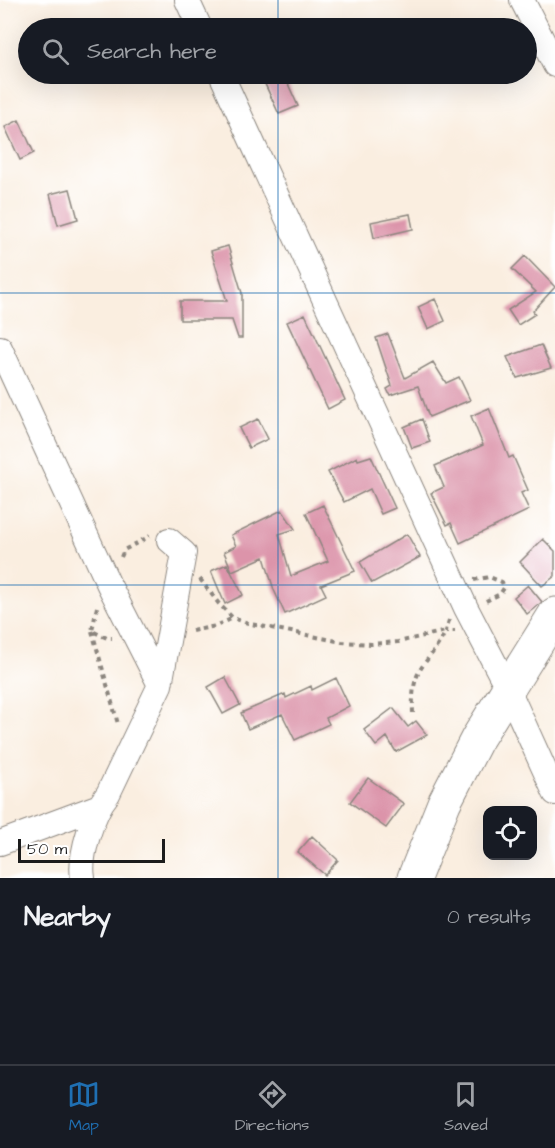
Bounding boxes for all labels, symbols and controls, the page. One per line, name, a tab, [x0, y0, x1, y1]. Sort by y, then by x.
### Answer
search box	[18, 18, 537, 84]
icon: search	[39, 35, 72, 68]
text: Search here	[87, 36, 217, 67]
map controls	[483, 806, 537, 860]
button: locate	[483, 806, 537, 860]
scale bar	[18, 836, 165, 864]
text: 50 m	[27, 838, 67, 860]
text: Nearby	[24, 899, 111, 935]
text: 0 results	[447, 903, 531, 931]
tab: Map	[67, 1078, 100, 1136]
tab: Directions	[235, 1078, 309, 1136]
tab: Saved	[444, 1078, 488, 1136]

